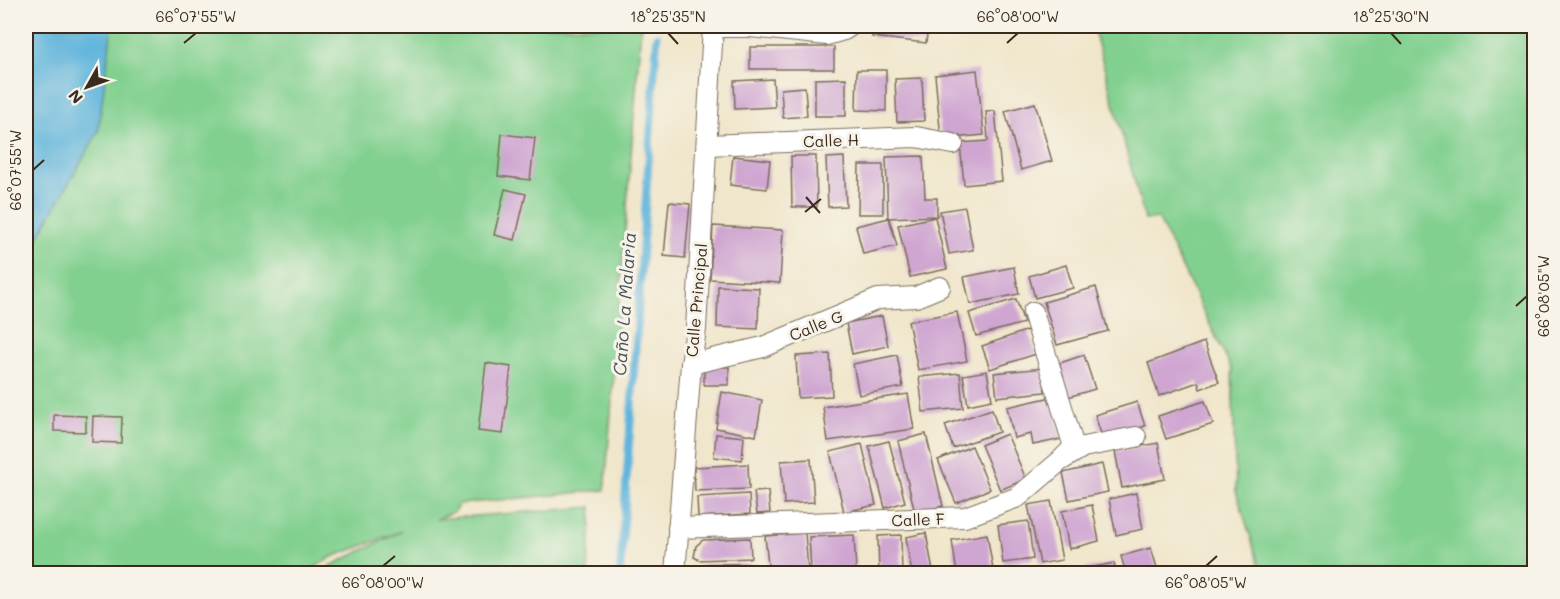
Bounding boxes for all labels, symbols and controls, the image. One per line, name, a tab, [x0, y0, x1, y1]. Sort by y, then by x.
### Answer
text: 66°07'55"W	[156, 6, 236, 26]
text: 18°25'35"N	[630, 6, 706, 26]
text: 66°08'00"W	[977, 6, 1059, 26]
text: 18°25'30"N	[1353, 6, 1429, 26]
north arrow	[57, 57, 117, 117]
text: N	[63, 86, 87, 108]
street label: Calle H	[803, 129, 859, 151]
text: 66°07'55"W	[5, 130, 25, 210]
water label: Caño La Malaria	[607, 231, 641, 377]
street label: Calle Principal	[681, 242, 711, 358]
text: 66°08'05"W	[1533, 255, 1553, 337]
street label: Calle G	[786, 305, 846, 345]
street label: Calle F	[891, 508, 945, 530]
text: 66°08'00"W	[342, 572, 424, 592]
text: 66°08'05"W	[1165, 572, 1247, 592]

